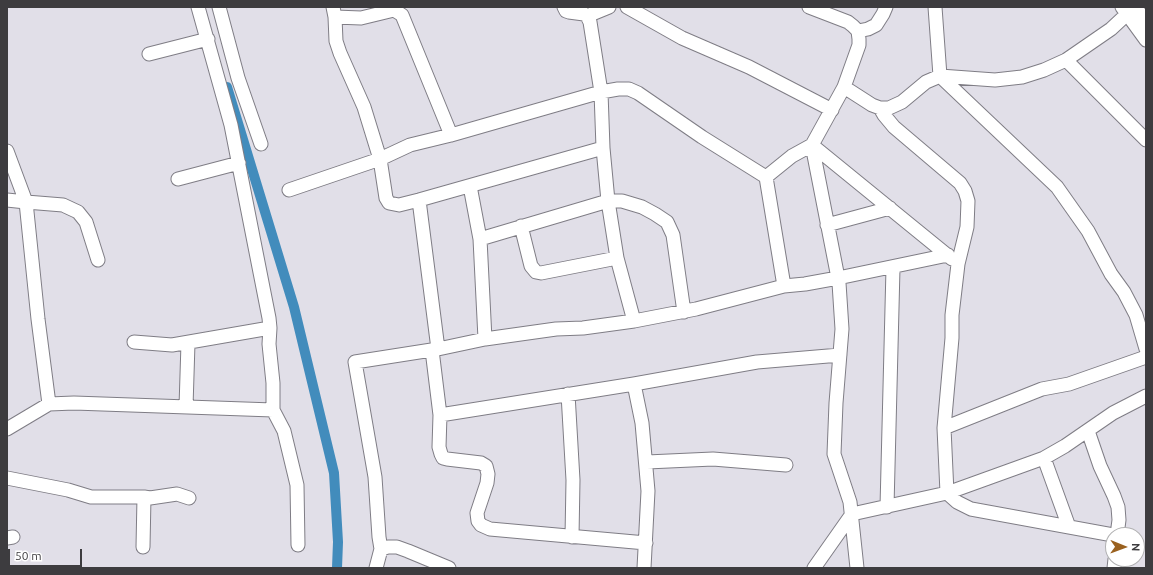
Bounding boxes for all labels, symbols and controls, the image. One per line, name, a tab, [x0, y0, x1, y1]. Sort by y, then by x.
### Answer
north arrow	[1105, 527, 1145, 567]
scale bar	[10, 541, 84, 567]
text: N	[1130, 543, 1142, 551]
text: 50 m	[15, 549, 42, 562]

